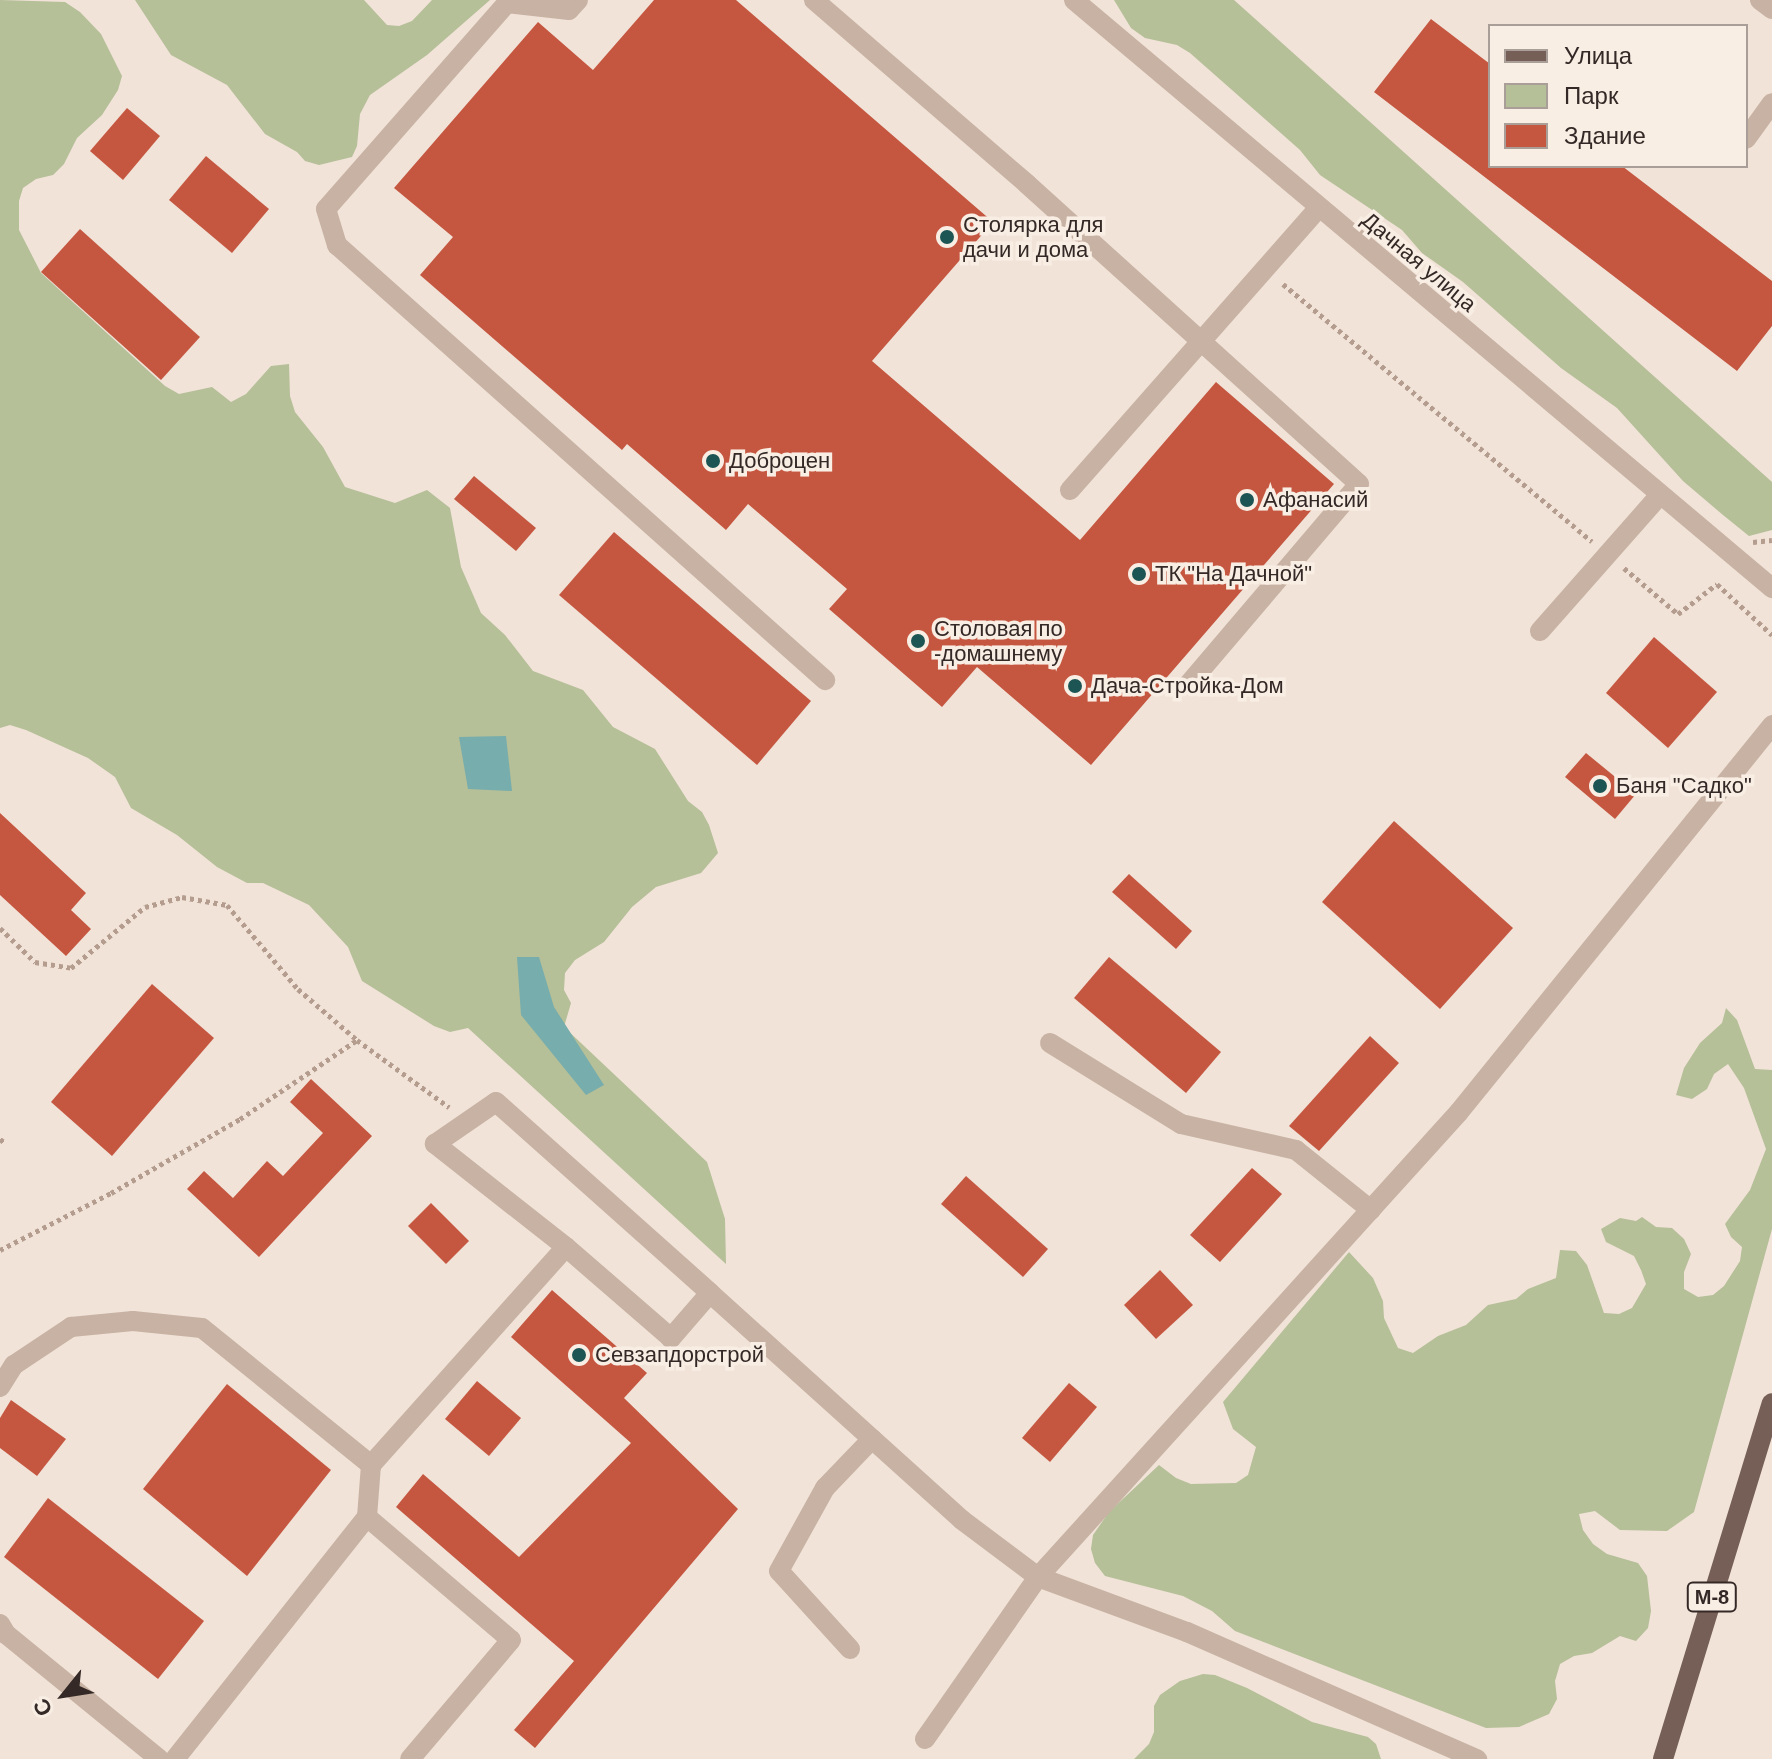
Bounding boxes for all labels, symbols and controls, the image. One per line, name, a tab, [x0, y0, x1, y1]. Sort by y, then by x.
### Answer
legend	[1488, 24, 1748, 168]
text: Улица	[1564, 42, 1632, 69]
text: Парк	[1564, 82, 1618, 109]
text: Здание	[1564, 122, 1646, 149]
street label: Дачная улица	[1357, 207, 1481, 317]
place label: Столярка для дачи и дома	[963, 211, 1103, 262]
marker: Столярка для дачи и дома	[938, 228, 956, 246]
place label: Доброцен	[729, 448, 830, 474]
marker: Доброцен	[704, 452, 722, 470]
place label: Афанасий	[1263, 487, 1368, 513]
marker: Афанасий	[1238, 491, 1256, 509]
place label: ТК "На Дачной"	[1155, 561, 1312, 587]
marker: ТК "На Дачной"	[1130, 565, 1148, 583]
place label: Столовая по -домашнему	[934, 615, 1063, 666]
marker: Столовая по -домашнему	[909, 632, 927, 650]
place label: Дача-Стройка-Дом	[1091, 673, 1284, 699]
marker: Дача-Стройка-Дом	[1066, 677, 1084, 695]
place label: Баня "Садко"	[1616, 773, 1752, 799]
marker: Баня "Садко"	[1591, 777, 1609, 795]
place label: Севзапдорстрой	[595, 1342, 764, 1368]
marker: Севзапдорстрой	[570, 1346, 588, 1364]
road number: М-8	[1686, 1581, 1738, 1613]
north arrow	[24, 1655, 104, 1735]
text: С	[28, 1694, 58, 1720]

